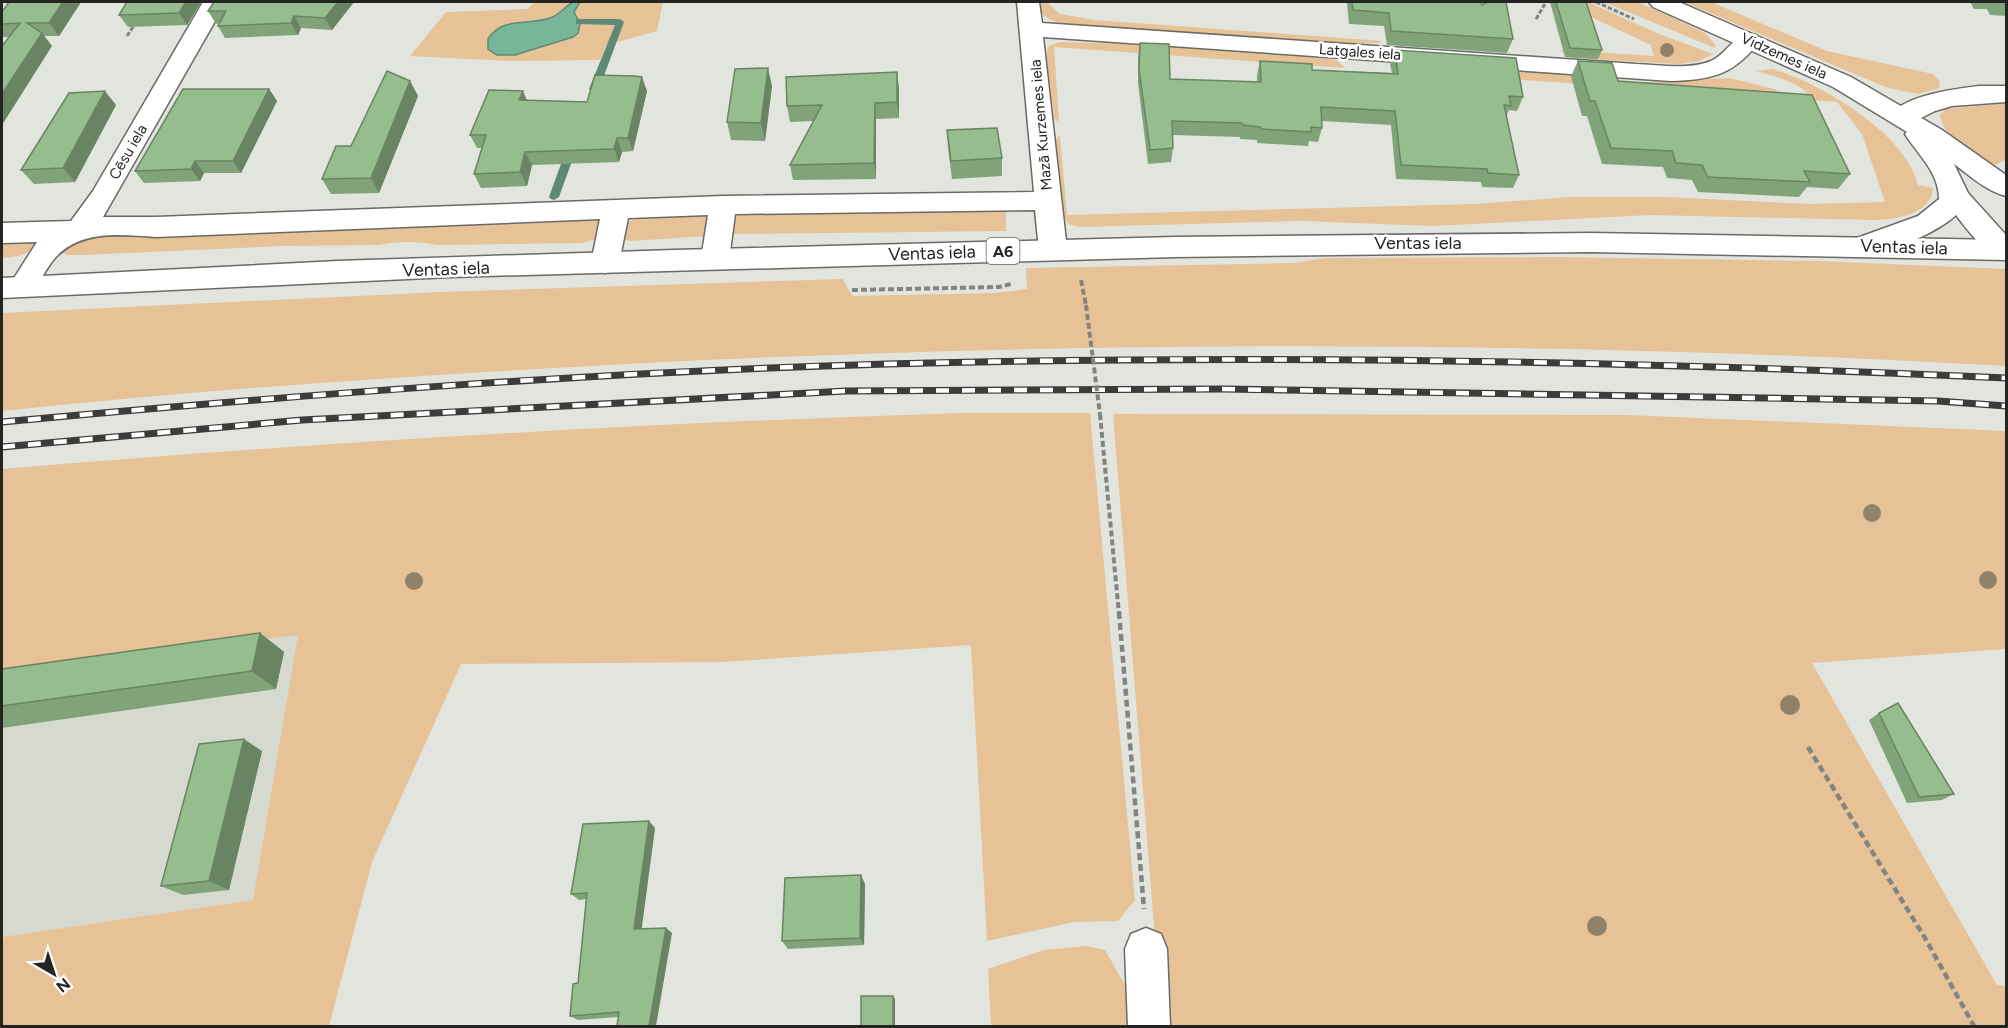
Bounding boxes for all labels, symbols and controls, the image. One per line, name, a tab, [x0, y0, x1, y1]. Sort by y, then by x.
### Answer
street label: Vidzemes iela	[1738, 29, 1830, 83]
street label: Latgales iela	[1318, 40, 1402, 64]
street label: Mazā Kurzemes iela	[1026, 59, 1056, 191]
street label: Cēsu iela	[105, 121, 151, 183]
street label: Ventas iela	[1374, 232, 1462, 254]
street label: Ventas iela	[1860, 234, 1948, 260]
road number: A6	[986, 238, 1020, 264]
street label: Ventas iela	[888, 240, 976, 266]
street label: Ventas iela	[402, 256, 490, 282]
north arrow	[24, 944, 84, 1004]
text: N	[52, 974, 74, 997]

